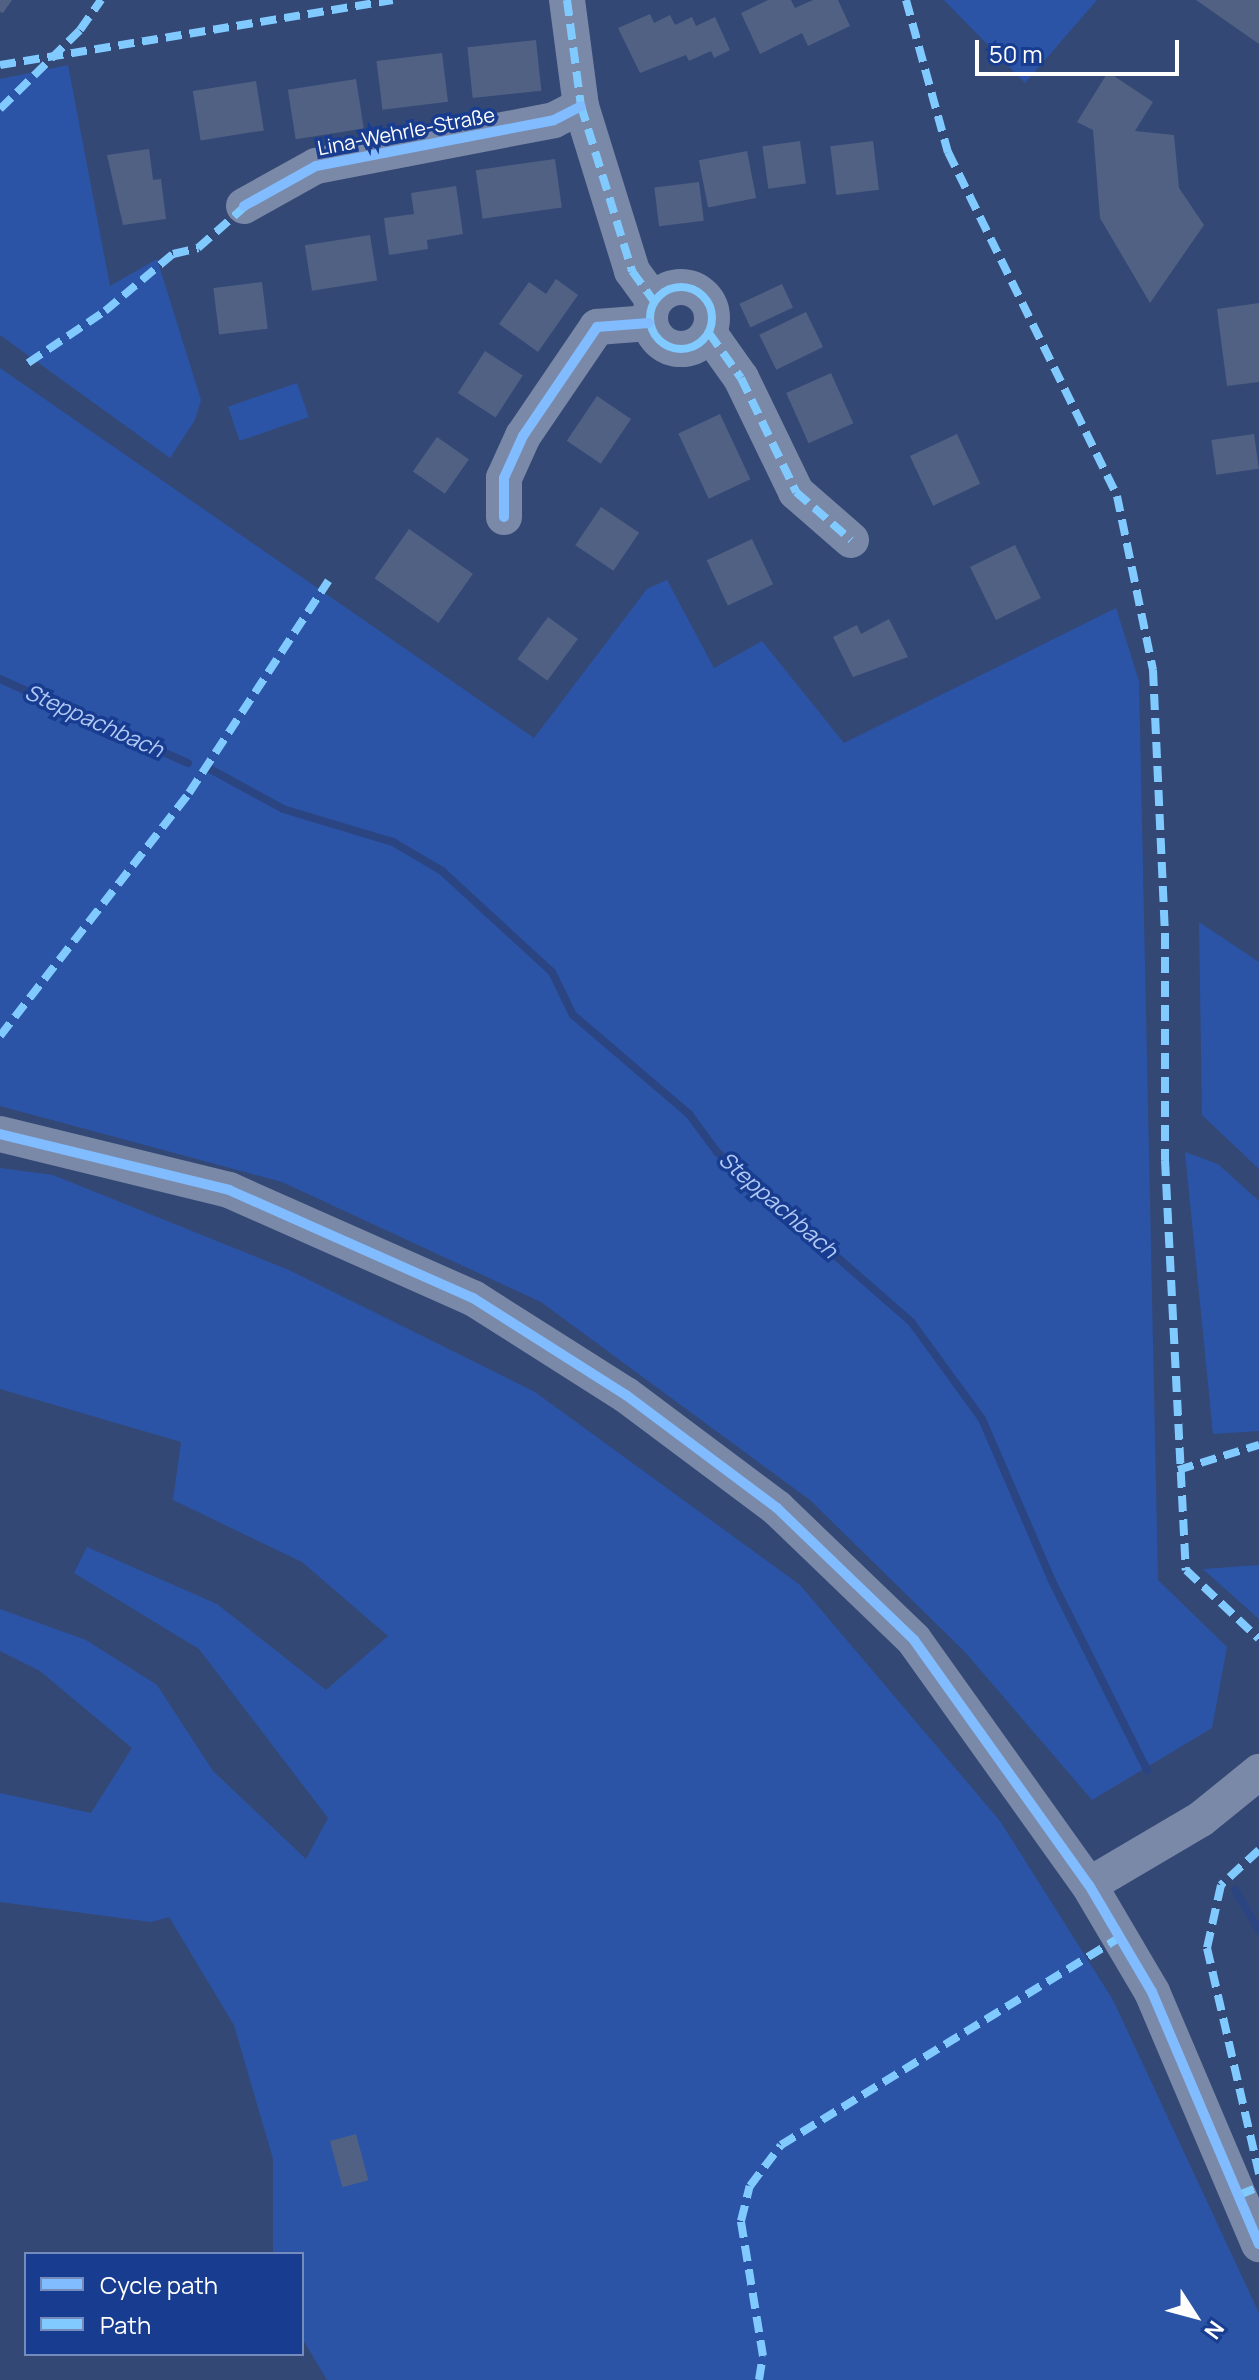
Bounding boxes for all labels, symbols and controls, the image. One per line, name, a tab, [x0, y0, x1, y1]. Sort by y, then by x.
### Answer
scale bar	[979, 24, 1183, 74]
text: 50 m	[989, 37, 1043, 70]
street label: Lina-Wehrle-Straße	[315, 102, 497, 160]
water label: Steppachbach	[21, 679, 167, 763]
water label: Steppachbach	[713, 1146, 843, 1264]
legend	[24, 2252, 304, 2356]
text: Cycle path	[100, 2268, 218, 2301]
north arrow	[1155, 2276, 1235, 2356]
text: Path	[100, 2308, 151, 2341]
text: N	[1198, 2315, 1231, 2345]

